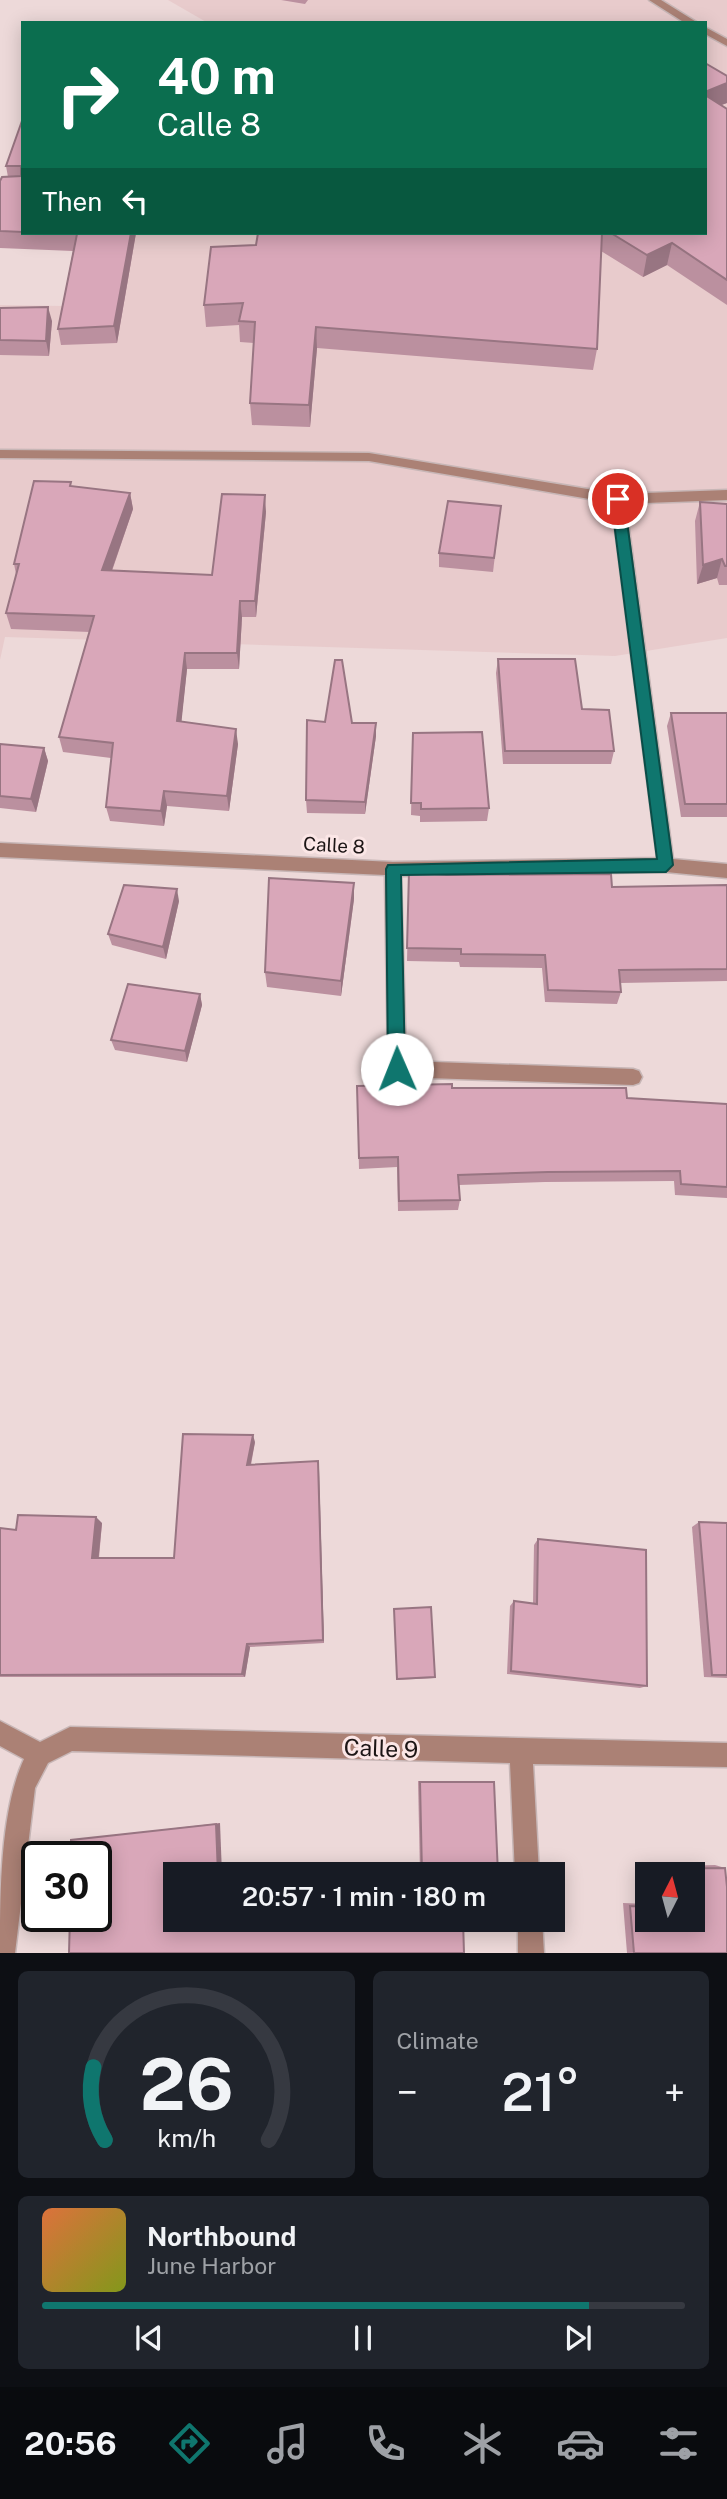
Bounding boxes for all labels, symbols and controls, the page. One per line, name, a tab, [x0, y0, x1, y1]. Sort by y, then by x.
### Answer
text: 40 m	[157, 47, 276, 105]
icon: right	[42, 49, 133, 140]
text: Calle 8	[157, 106, 261, 143]
icon: left	[116, 182, 154, 220]
text: Then	[42, 186, 102, 217]
pin	[588, 469, 648, 529]
icon: arrive	[599, 480, 637, 518]
street label: Calle 8	[303, 832, 365, 858]
position arrow	[360, 1032, 434, 1106]
street label: Calle 9	[343, 1733, 419, 1763]
speed limit sign: 30	[21, 1841, 112, 1932]
north arrow	[635, 1862, 705, 1932]
map controls	[635, 1862, 705, 1932]
text: 20:57 · 1 min · 180 m	[242, 1881, 486, 1912]
text: Climate	[397, 2027, 479, 2054]
text: 26	[139, 2042, 233, 2127]
text: 21°	[502, 2062, 580, 2123]
text: −	[397, 2070, 418, 2115]
text: +	[664, 2070, 685, 2115]
text: km/h	[157, 2123, 216, 2153]
text: Northbound	[147, 2221, 296, 2252]
text: June Harbor	[147, 2252, 276, 2279]
icon: previous	[130, 2319, 168, 2357]
icon: pause	[344, 2319, 382, 2357]
icon: next	[559, 2319, 597, 2357]
icon: directions	[165, 2419, 214, 2468]
icon: music	[263, 2419, 312, 2468]
icon: phone	[361, 2419, 410, 2468]
icon: climate	[458, 2419, 507, 2468]
icon: car	[556, 2419, 605, 2468]
icon: filters	[654, 2419, 703, 2468]
text: 20:56	[24, 2425, 117, 2462]

